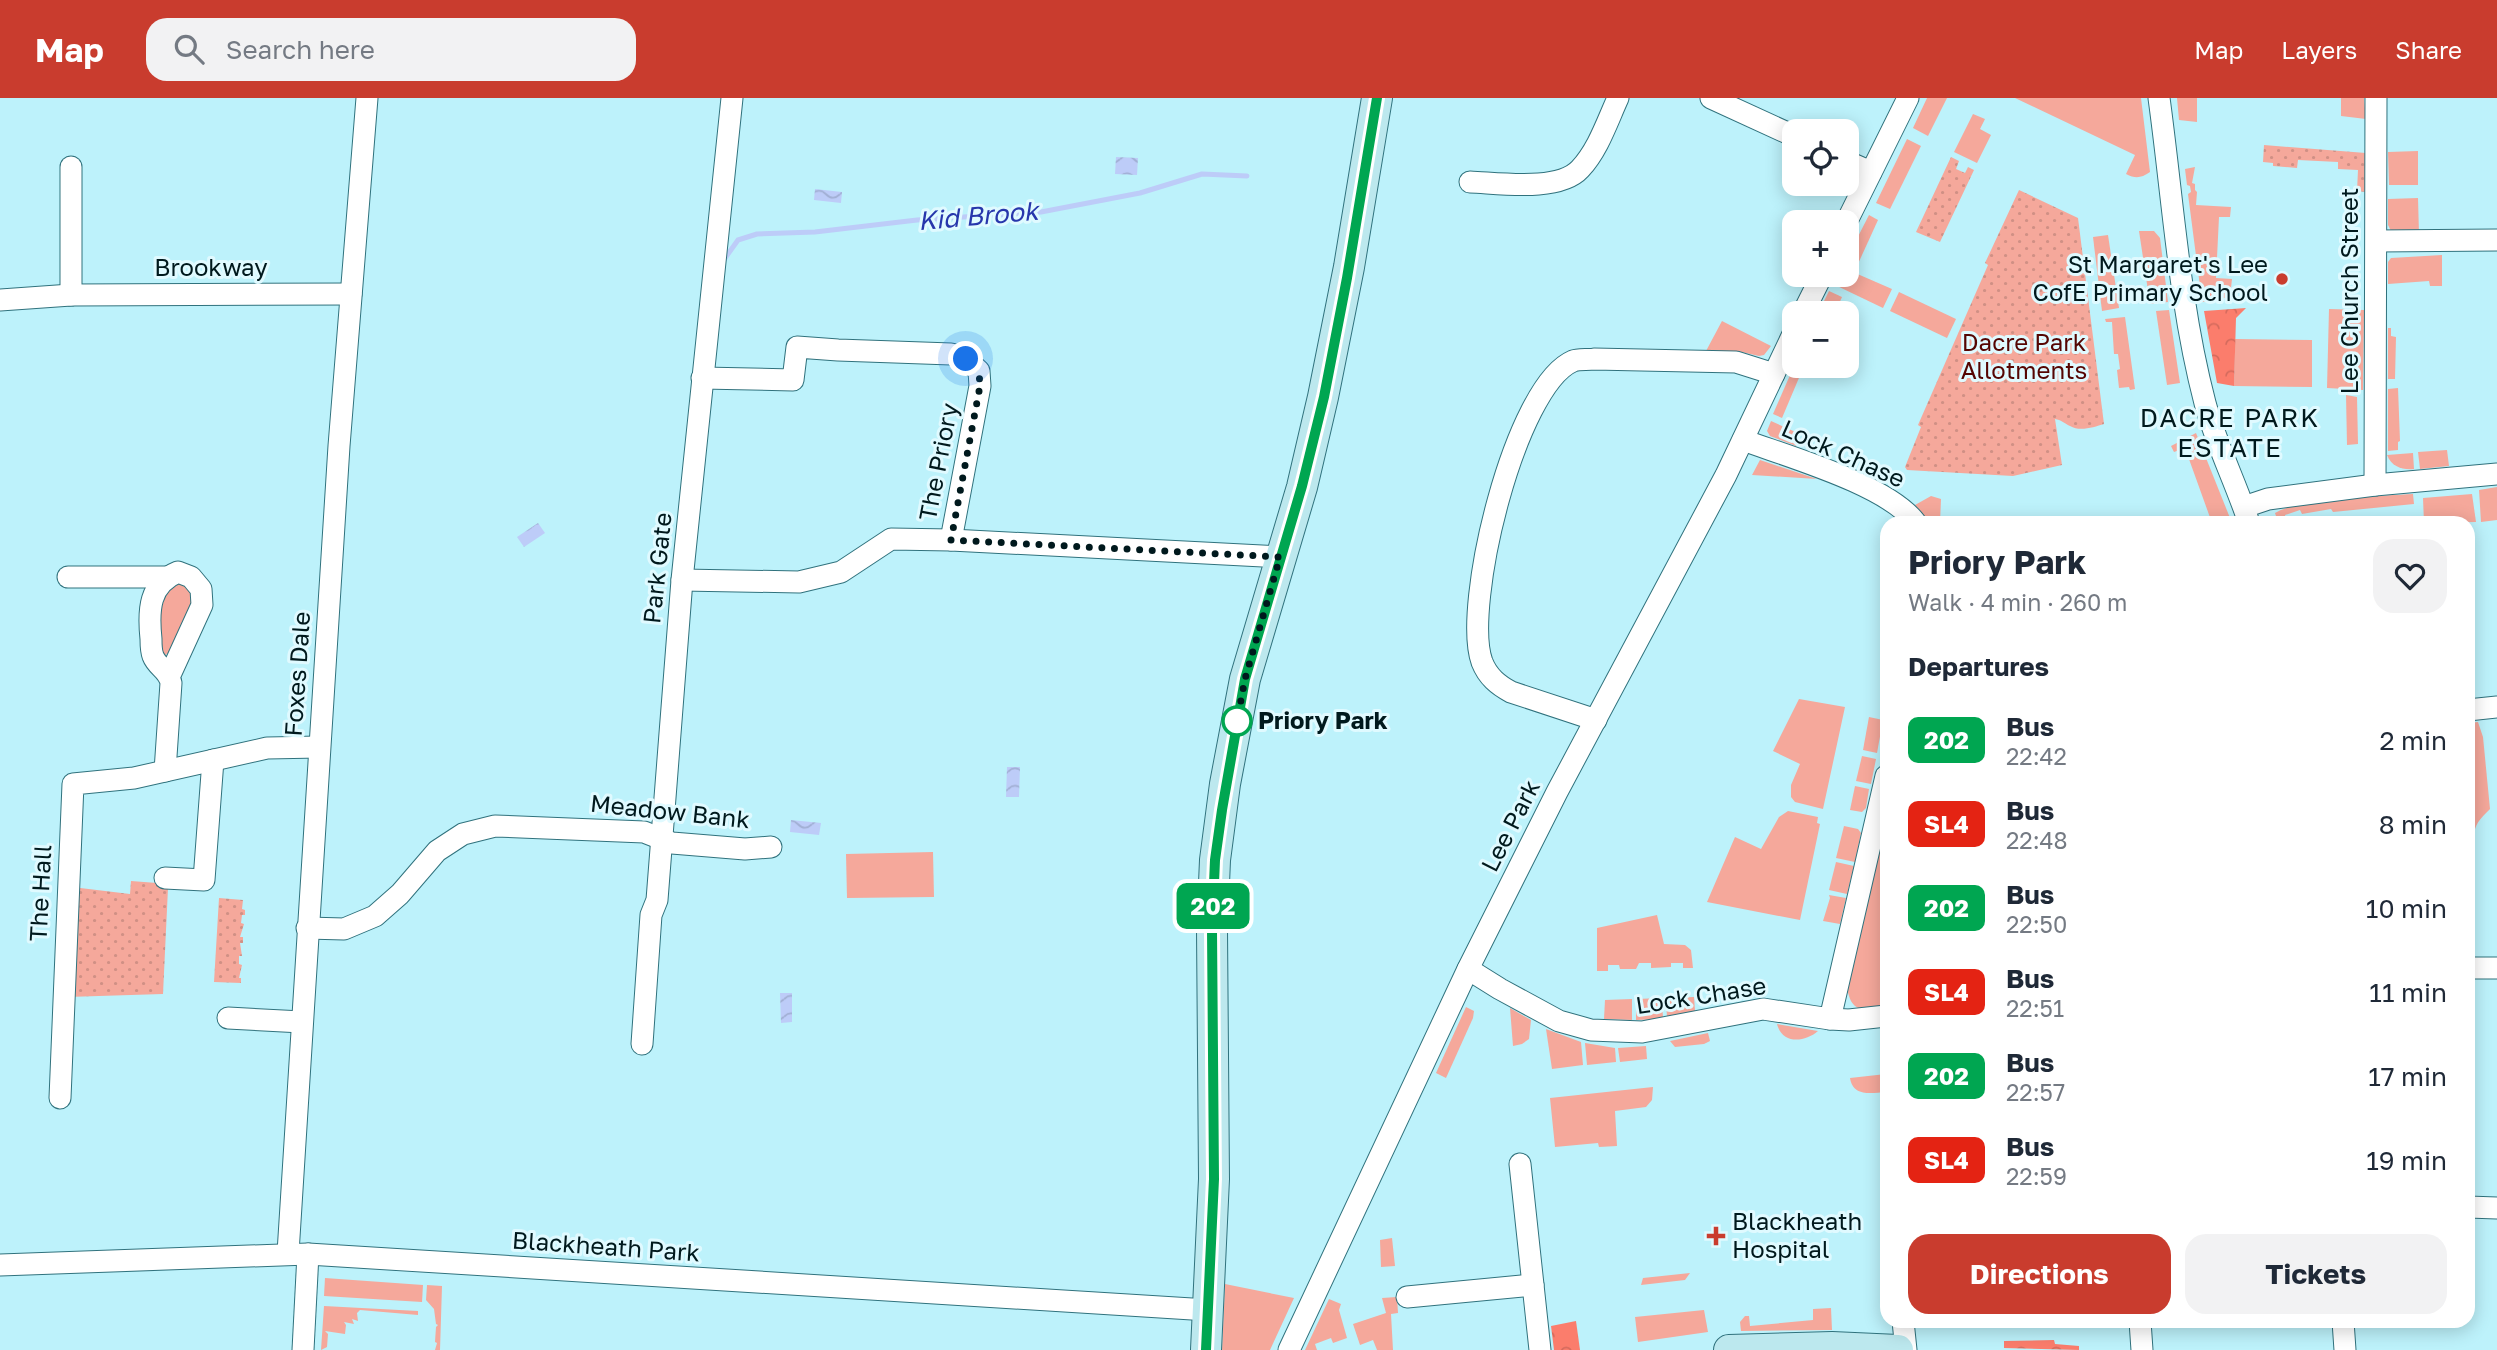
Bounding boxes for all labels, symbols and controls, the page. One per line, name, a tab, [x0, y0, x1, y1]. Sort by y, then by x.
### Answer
search box	[146, 18, 636, 81]
text: Map	[35, 30, 104, 69]
icon: search	[170, 30, 208, 68]
text: Search here	[226, 34, 375, 65]
text: Map	[2194, 35, 2243, 64]
text: Layers	[2281, 35, 2357, 64]
text: Share	[2395, 35, 2462, 64]
map controls	[1782, 119, 1859, 378]
button: locate	[1782, 119, 1859, 196]
street label: Lee Church Street	[2334, 188, 2363, 394]
water label: Kid Brook	[917, 195, 1042, 236]
button: +	[1782, 210, 1859, 287]
place label: St Margaret's Lee CofE Primary School	[2033, 249, 2268, 306]
street label: Brookway	[154, 252, 268, 281]
marker: St Margaret's Lee CofE Primary School	[2274, 271, 2290, 287]
button: −	[1782, 301, 1859, 378]
park label: Dacre Park Allotments	[1961, 327, 2087, 384]
your location	[948, 341, 983, 376]
street label: The Priory	[912, 401, 963, 523]
district label: DACRE PARK ESTATE	[2140, 402, 2320, 463]
street label: Lock Chase	[1778, 413, 1910, 493]
street label: Park Gate	[636, 511, 677, 625]
button: heart	[2373, 539, 2447, 613]
text: Priory Park	[1908, 542, 2086, 581]
text: Walk · 4 min · 260 m	[1908, 588, 2127, 616]
street label: Foxes Dale	[278, 611, 315, 737]
text: Departures	[1908, 651, 2049, 682]
place label: Priory Park	[1258, 705, 1388, 734]
marker: Priory Park	[1222, 706, 1252, 736]
text: Bus	[2006, 711, 2054, 742]
text: 202	[1924, 725, 1969, 754]
text: 2 min	[2379, 725, 2447, 756]
text: 22:42	[2006, 742, 2067, 770]
street label: Lee Park	[1474, 775, 1545, 876]
street label: Meadow Bank	[589, 788, 751, 833]
text: Bus	[2006, 795, 2054, 826]
text: SL4	[1924, 809, 1969, 838]
text: 8 min	[2379, 809, 2447, 840]
text: 22:48	[2006, 826, 2068, 854]
street label: The Hall	[22, 844, 57, 942]
text: Bus	[2006, 879, 2054, 910]
line badge: 202	[1173, 883, 1253, 929]
text: 202	[1191, 891, 1235, 920]
text: 202	[1924, 893, 1969, 922]
text: 10 min	[2366, 893, 2447, 924]
text: 22:50	[2006, 910, 2067, 938]
text: Bus	[2006, 963, 2054, 994]
street label: Lock Chase	[1633, 970, 1768, 1019]
text: SL4	[1924, 977, 1969, 1006]
text: 11 min	[2369, 977, 2447, 1008]
text: 22:51	[2006, 994, 2064, 1022]
text: Bus	[2006, 1047, 2054, 1078]
text: 202	[1924, 1061, 1969, 1090]
text: 17 min	[2368, 1061, 2447, 1092]
text: 22:57	[2006, 1078, 2065, 1106]
text: Bus	[2006, 1131, 2054, 1162]
text: SL4	[1924, 1145, 1969, 1174]
text: 19 min	[2366, 1145, 2447, 1176]
text: 22:59	[2006, 1162, 2067, 1190]
place label: Blackheath Hospital	[1732, 1206, 1862, 1263]
street label: Blackheath Park	[511, 1224, 701, 1267]
marker: Blackheath Hospital	[1706, 1226, 1726, 1246]
button: Directions	[1908, 1234, 2171, 1314]
button: Tickets	[2185, 1234, 2447, 1314]

